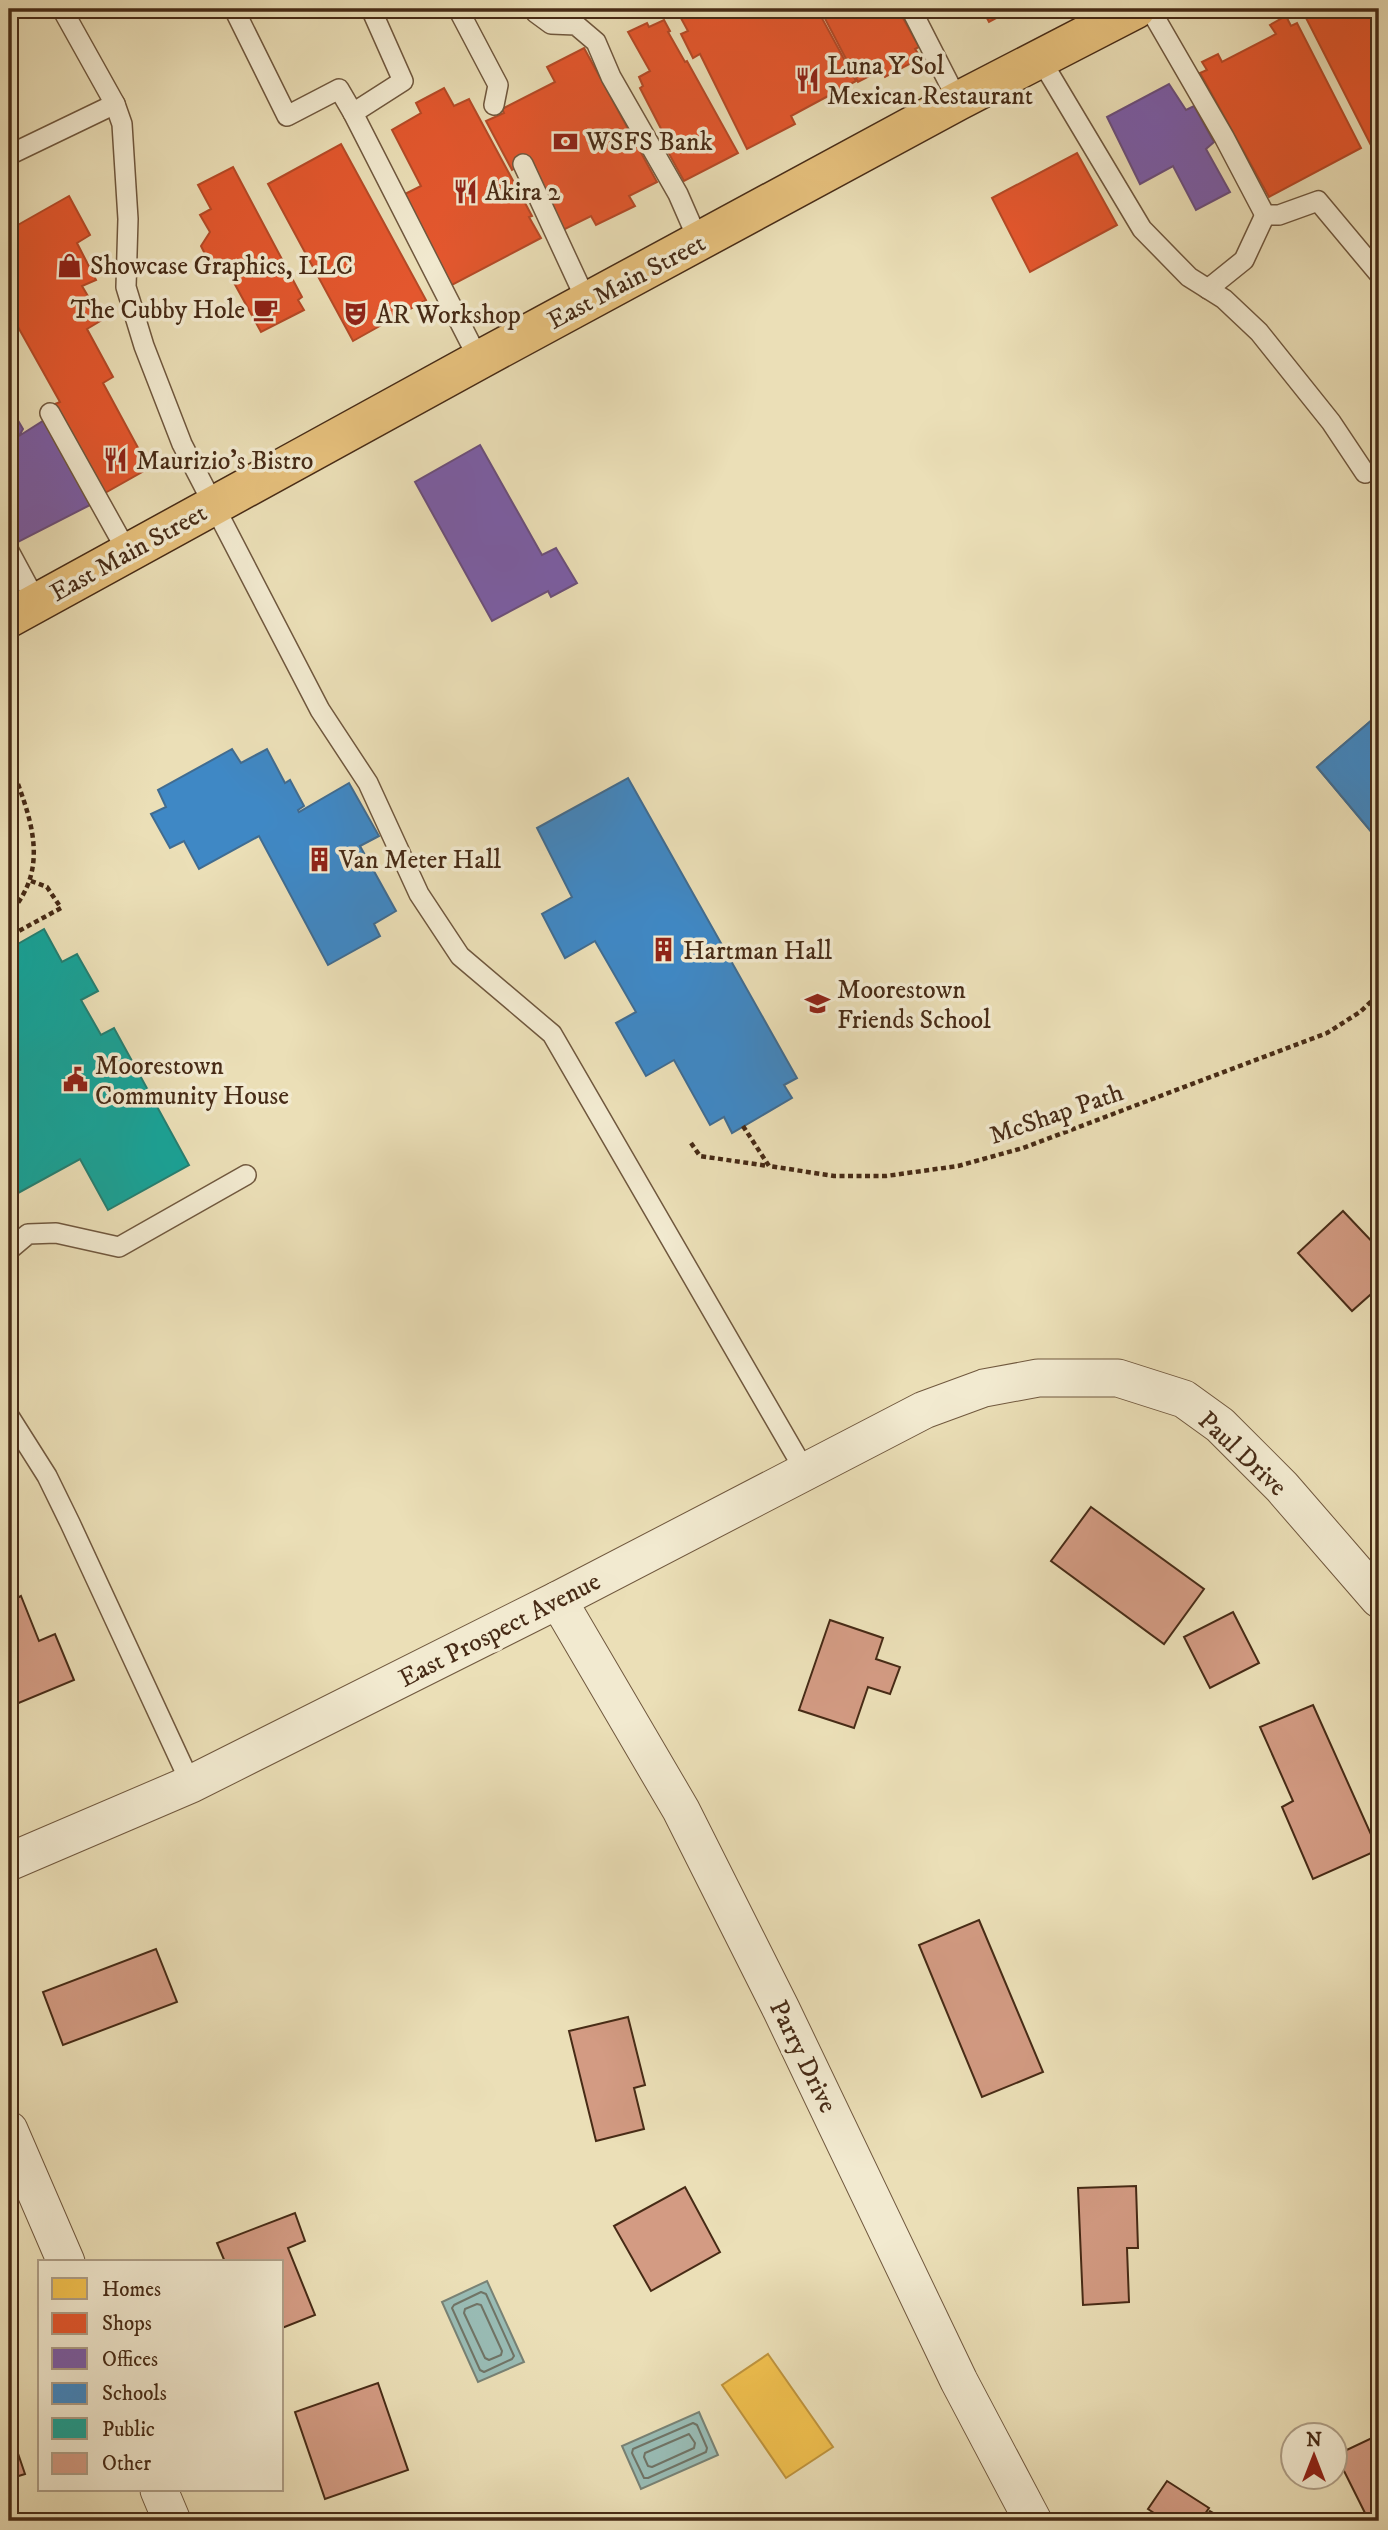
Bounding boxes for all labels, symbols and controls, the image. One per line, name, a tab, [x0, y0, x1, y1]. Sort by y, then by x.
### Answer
place label: Luna Y Sol Mexican Restaurant	[827, 50, 1033, 113]
restaurant icon: Luna Y Sol Mexican Restaurant	[793, 66, 821, 94]
place label: WSFS Bank	[585, 126, 713, 159]
bank icon: WSFS Bank	[552, 127, 580, 155]
place label: Akira 2	[485, 176, 560, 209]
restaurant icon: Akira 2	[451, 177, 479, 205]
street label: East Main Street	[542, 227, 711, 338]
place label: Showcase Graphics, LLC	[90, 250, 353, 283]
shop icon: Showcase Graphics, LLC	[56, 251, 84, 279]
place label: The Cubby Hole	[71, 294, 245, 327]
cafe icon: The Cubby Hole	[251, 295, 279, 323]
place label: AR Workshop	[376, 299, 521, 332]
theatre icon: AR Workshop	[342, 300, 370, 328]
place label: Maurizio's Bistro	[136, 445, 313, 478]
restaurant icon: Maurizio's Bistro	[102, 446, 130, 474]
street label: East Main Street	[45, 497, 213, 610]
place label: Van Meter Hall	[338, 844, 501, 877]
building icon: Van Meter Hall	[305, 845, 333, 873]
place label: Hartman Hall	[683, 935, 832, 968]
building icon: Hartman Hall	[649, 936, 677, 964]
place label: Moorestown Friends School	[837, 974, 991, 1037]
school or university icon: Moorestown Friends School	[803, 990, 831, 1018]
place label: Moorestown Community House	[95, 1050, 289, 1113]
public building icon: Moorestown Community House	[61, 1066, 89, 1094]
street label: McShap Path	[985, 1076, 1128, 1153]
street label: Paul Drive	[1191, 1405, 1293, 1504]
street label: East Prospect Avenue	[393, 1565, 606, 1695]
street label: Parry Drive	[761, 1995, 844, 2118]
legend	[38, 2260, 284, 2492]
text: Homes	[102, 2277, 161, 2303]
text: Shops	[102, 2311, 152, 2337]
text: Offices	[102, 2347, 158, 2373]
text: Schools	[102, 2381, 167, 2407]
text: Public	[102, 2417, 155, 2443]
north arrow	[1280, 2422, 1350, 2492]
text: N	[1306, 2429, 1322, 2452]
text: Other	[102, 2451, 151, 2477]

